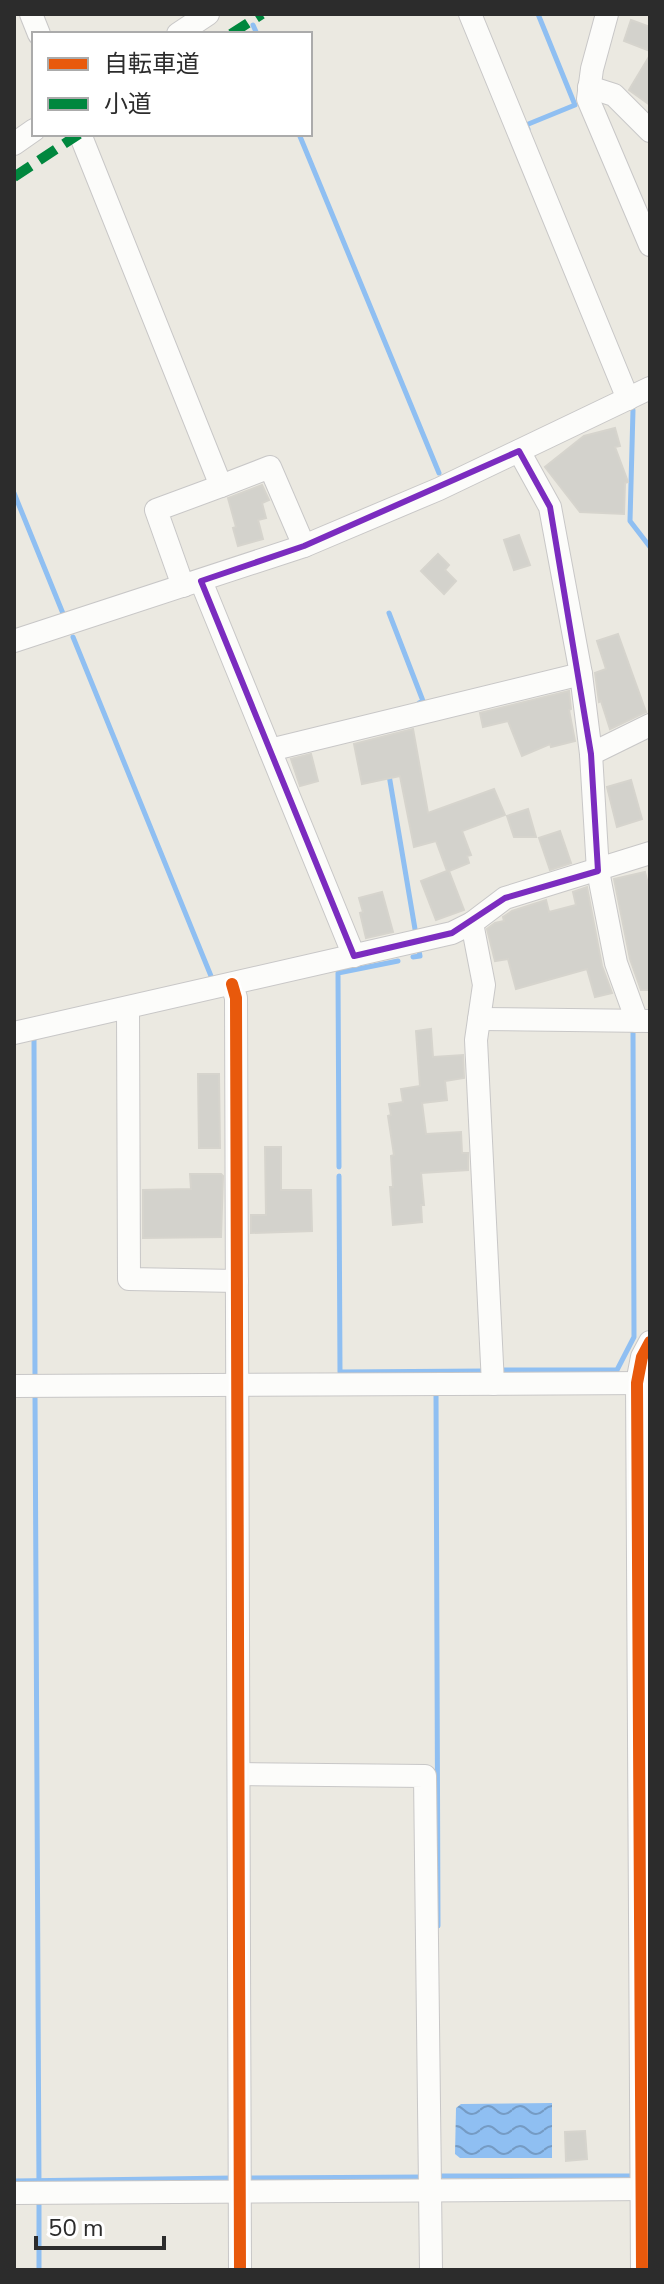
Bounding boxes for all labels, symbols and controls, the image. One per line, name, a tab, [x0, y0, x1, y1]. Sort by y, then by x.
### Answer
legend	[32, 32, 312, 136]
text: 自転車道	[104, 48, 200, 80]
text: 小道	[104, 88, 152, 120]
scale bar	[36, 2200, 164, 2250]
text: 50 m	[48, 2212, 104, 2244]

